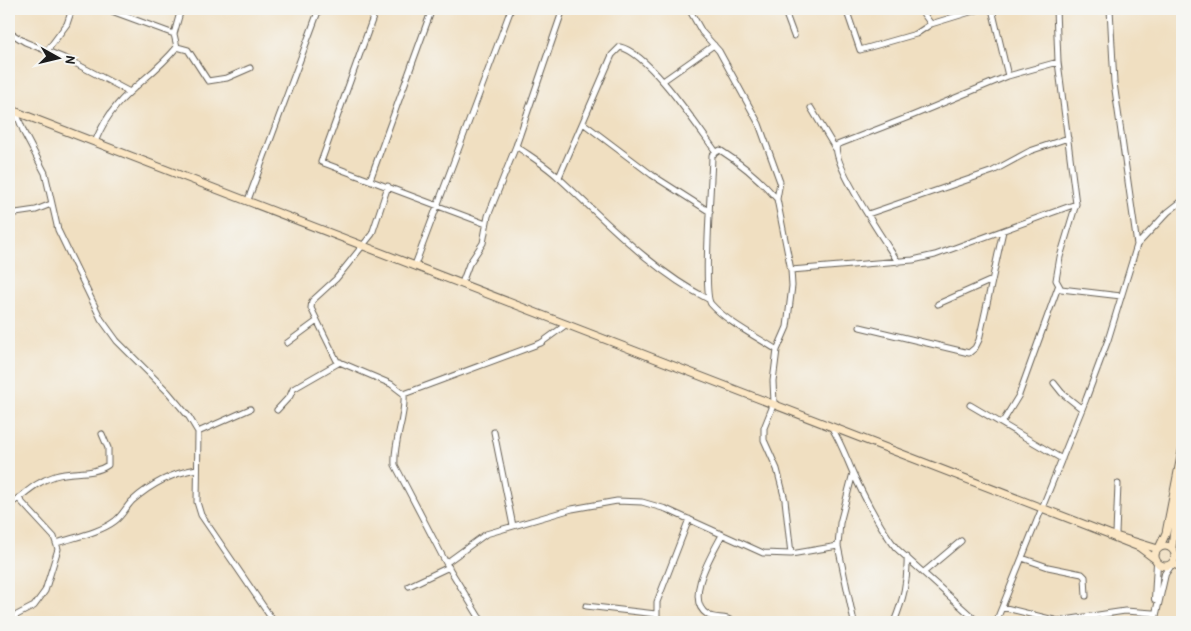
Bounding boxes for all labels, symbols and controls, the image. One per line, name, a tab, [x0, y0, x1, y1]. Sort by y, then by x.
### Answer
north arrow	[32, 32, 82, 82]
text: N	[61, 55, 81, 65]

